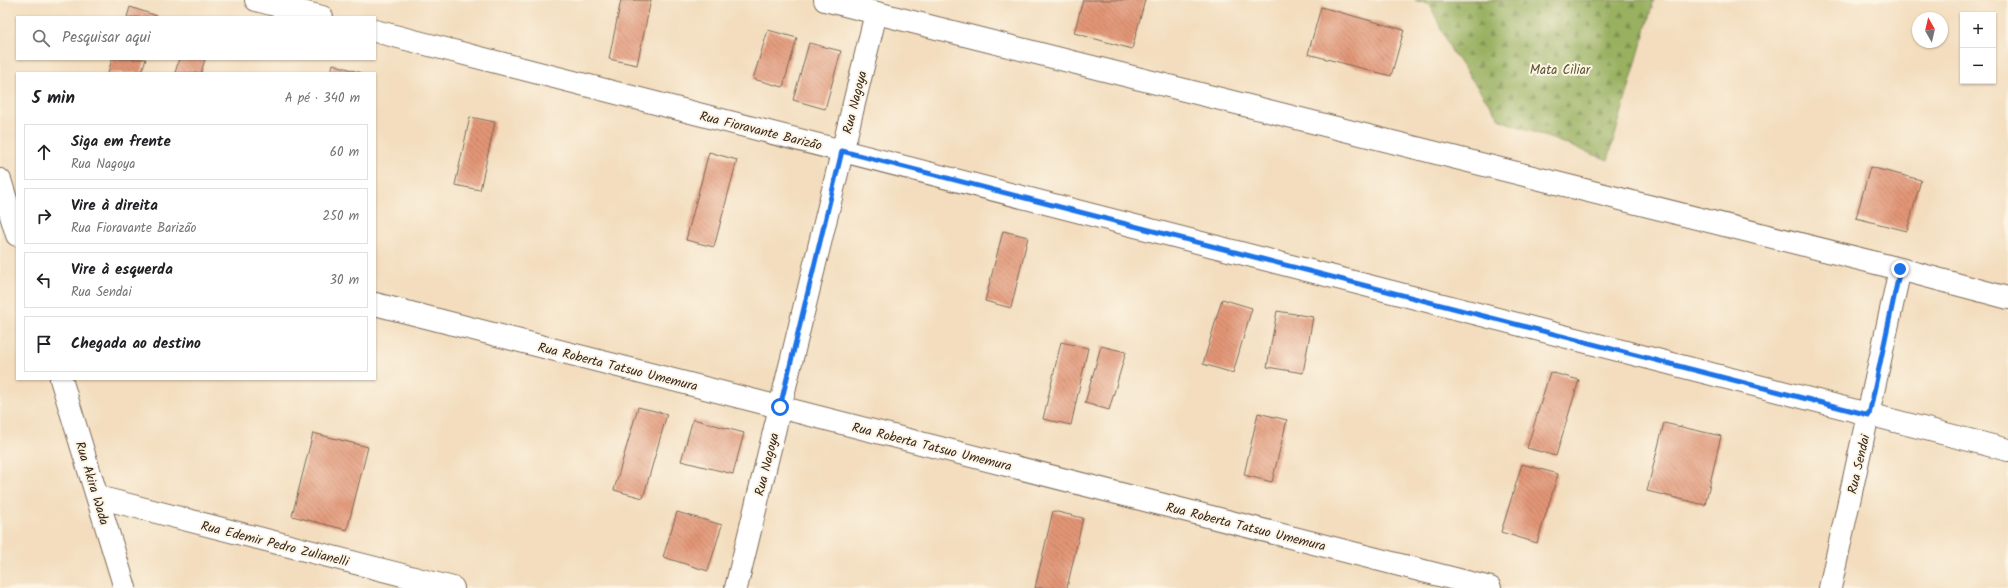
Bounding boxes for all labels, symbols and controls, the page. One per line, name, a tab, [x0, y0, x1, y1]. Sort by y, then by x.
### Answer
north arrow	[1912, 12, 1948, 48]
map controls	[1960, 12, 1996, 84]
button: +	[1960, 12, 1996, 48]
search box	[16, 16, 376, 60]
text: Pesquisar aqui	[62, 26, 151, 50]
icon: search	[30, 27, 52, 49]
button: −	[1960, 48, 1996, 84]
park label: Mata Ciliar	[1530, 60, 1591, 81]
street label: Rua Nagoya	[837, 69, 873, 136]
text: 5 min	[32, 85, 75, 112]
text: A pé · 340 m	[285, 88, 360, 109]
street label: Rua Fioravante Barizão	[697, 106, 824, 157]
text: Siga em frente	[71, 130, 171, 154]
icon: ahead	[33, 141, 55, 163]
text: 60 m	[330, 142, 359, 163]
text: Rua Nagoya	[71, 154, 135, 175]
text: Vire à direita	[71, 194, 158, 218]
icon: right	[33, 205, 55, 227]
text: 250 m	[322, 206, 359, 227]
text: Rua Fioravante Barizão	[71, 218, 196, 239]
text: Vire à esquerda	[71, 258, 173, 282]
route end	[1891, 260, 1909, 278]
icon: left	[33, 269, 55, 291]
text: 30 m	[330, 270, 359, 291]
text: Rua Sendai	[71, 282, 132, 303]
text: Chegada ao destino	[71, 332, 201, 356]
icon: arrive	[33, 333, 55, 355]
street label: Rua Roberta Tatsuo Umemura	[536, 337, 700, 397]
route start	[771, 398, 789, 416]
street label: Rua Roberta Tatsuo Umemura	[850, 417, 1014, 477]
street label: Rua Nagoya	[749, 431, 785, 498]
street label: Rua Sendai	[1842, 432, 1877, 496]
street label: Rua Akira Wada	[69, 439, 114, 528]
street label: Rua Roberta Tatsuo Umemura	[1164, 497, 1328, 557]
street label: Rua Edemir Pedro Zulianelli	[198, 516, 352, 573]

